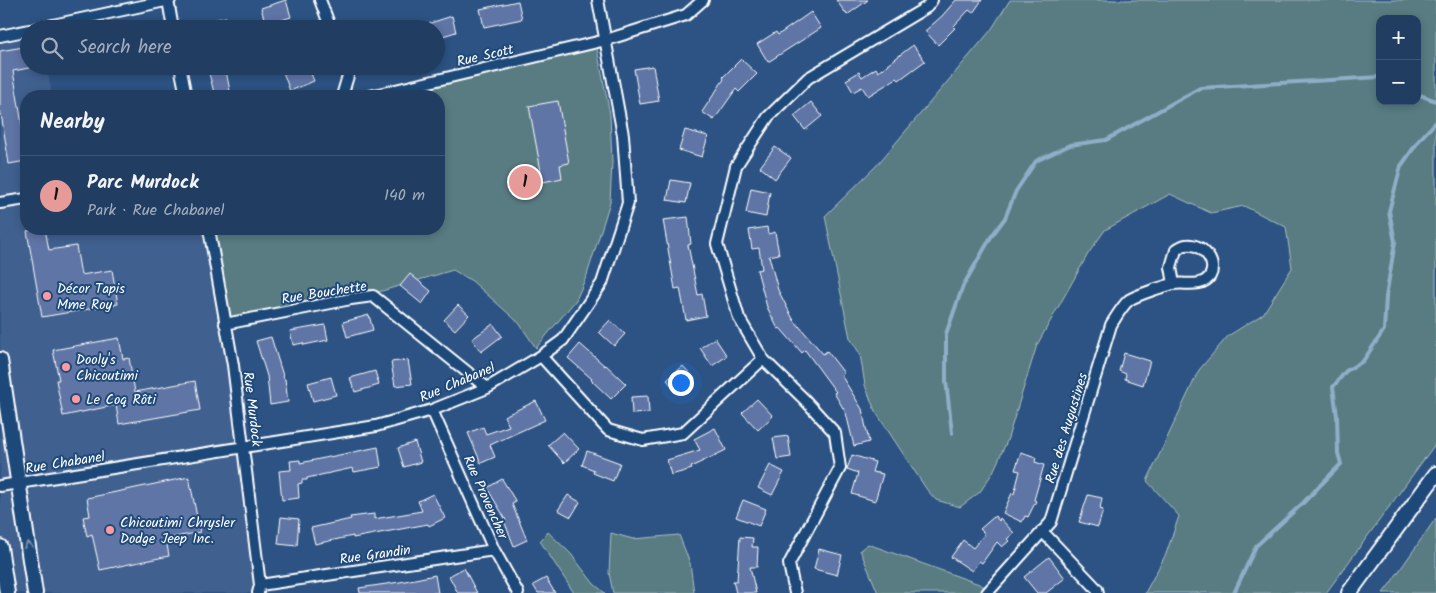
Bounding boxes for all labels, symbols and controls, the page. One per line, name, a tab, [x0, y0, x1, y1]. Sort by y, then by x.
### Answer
map controls	[1376, 15, 1421, 105]
button: +	[1376, 15, 1421, 60]
search box	[20, 20, 445, 75]
text: Search here	[78, 33, 172, 63]
icon: search	[38, 34, 66, 62]
street label: Rue Scott	[455, 39, 516, 73]
button: −	[1376, 60, 1421, 105]
text: Nearby	[40, 106, 105, 139]
pin: 1	[509, 163, 541, 201]
text: Parc Murdock	[87, 168, 199, 198]
text: 1	[54, 183, 58, 208]
text: 140 m	[384, 183, 425, 208]
text: Park · Rue Chabanel	[87, 198, 225, 223]
street label: Rue Bouchette	[280, 275, 369, 311]
place label: Décor Tapis Mme Roy	[57, 278, 125, 316]
marker: Décor Tapis Mme Roy	[41, 290, 53, 302]
place label: Dooly's Chicoutimi	[76, 349, 138, 387]
street label: Rue Chabanel	[416, 357, 499, 409]
marker: Dooly's Chicoutimi	[60, 361, 72, 373]
street label: Rue Murdock	[236, 370, 268, 448]
your location	[668, 370, 694, 396]
street label: Rue des Augustines	[1040, 370, 1094, 486]
place label: Le Coq Rôti	[86, 389, 156, 411]
marker: Le Coq Rôti	[70, 393, 82, 405]
street label: Rue Chabanel	[24, 446, 107, 480]
street label: Rue Provencher	[457, 452, 514, 544]
place label: Chicoutimi Chrysler Dodge Jeep Inc.	[120, 512, 236, 550]
marker: Chicoutimi Chrysler Dodge Jeep Inc.	[104, 524, 116, 536]
street label: Rue Grandin	[338, 539, 412, 571]
one-way arrow	[23, 540, 33, 549]

